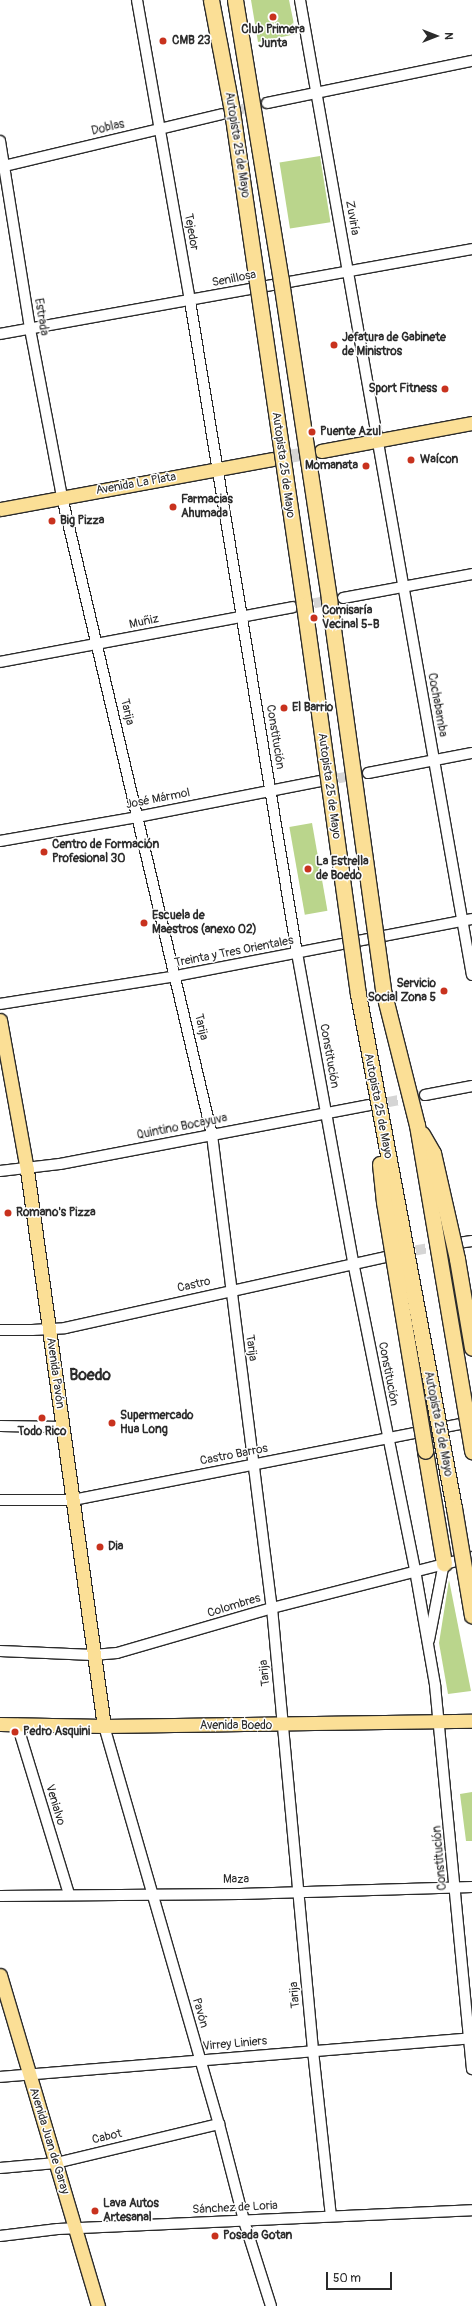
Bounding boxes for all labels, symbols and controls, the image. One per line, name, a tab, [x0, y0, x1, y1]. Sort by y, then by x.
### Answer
marker: Club Primera Junta	[268, 12, 278, 22]
north arrow	[416, 16, 456, 56]
place label: Club Primera Junta	[241, 23, 305, 51]
text: N	[442, 32, 455, 40]
place label: CMB 23	[172, 34, 210, 48]
marker: CMB 23	[157, 35, 169, 47]
street label: Autopista 25 de Mayo	[222, 91, 252, 199]
street label: Doblas	[90, 117, 126, 139]
street label: Zuviría	[342, 200, 362, 236]
street label: Tejedor	[181, 213, 201, 251]
street label: Senillosa	[211, 268, 257, 290]
street label: Estrada	[31, 297, 51, 337]
place label: Jefatura de Gabinete de Ministros	[342, 331, 446, 359]
marker: Jefatura de Gabinete de Ministros	[329, 340, 339, 350]
place label: Sport Fitness	[369, 382, 437, 396]
marker: Sport Fitness	[440, 384, 450, 394]
street label: Autopista 25 de Mayo	[268, 411, 298, 519]
place label: Puente Azul	[320, 425, 381, 439]
marker: Puente Azul	[307, 427, 317, 437]
place label: Waícon	[420, 453, 458, 467]
marker: Waícon	[405, 454, 417, 466]
place label: Momanata	[305, 459, 358, 473]
marker: Momanata	[361, 461, 371, 471]
street label: Avenida La Plata	[95, 470, 177, 498]
place label: Farmacias Ahumada	[181, 493, 233, 521]
marker: Farmacias Ahumada	[168, 502, 178, 512]
place label: Big Pizza	[60, 514, 104, 528]
marker: Big Pizza	[47, 516, 57, 526]
place label: Comisaría Vecinal 5-B	[322, 604, 379, 632]
street label: Muñiz	[128, 612, 160, 632]
marker: Comisaría Vecinal 5-B	[309, 613, 319, 623]
street label: Cochabamba	[424, 672, 450, 738]
street label: Tarija	[117, 697, 137, 727]
place label: El Barrio	[292, 701, 333, 715]
marker: El Barrio	[279, 703, 289, 713]
street label: Constitución	[263, 704, 287, 770]
street label: Autopista 25 de Mayo	[314, 732, 344, 840]
street label: José Mármol	[125, 786, 191, 812]
place label: Centro de Formación Profesional 30	[52, 838, 159, 866]
marker: Centro de Formación Profesional 30	[39, 847, 49, 857]
place label: La Estrella de Boedo	[316, 855, 369, 883]
marker: La Estrella de Boedo	[303, 864, 313, 874]
place label: Escuela de Maestros (anexo 02)	[152, 909, 257, 937]
marker: Escuela de Maestros (anexo 02)	[139, 918, 149, 928]
street label: Treinta y Tres Orientales	[173, 933, 295, 971]
place label: Servicio Social Zona 5	[368, 977, 436, 1005]
marker: Servicio Social Zona 5	[439, 986, 449, 996]
street label: Tarija	[191, 1012, 211, 1042]
street label: Constitución	[316, 1023, 342, 1089]
street label: Autopista 25 de Mayo	[361, 1052, 395, 1160]
street label: Quintino Bocayuva	[135, 1111, 229, 1143]
place label: Romano's Pizza	[16, 1206, 96, 1220]
marker: Romano's Pizza	[3, 1208, 13, 1218]
street label: Castro	[176, 1274, 212, 1296]
street label: Tarija	[242, 1334, 260, 1362]
street label: Avenida Pavón	[43, 1337, 67, 1409]
street label: Constitución	[375, 1341, 401, 1407]
district label: Boedo	[69, 1365, 111, 1385]
street label: Autopista 25 de Mayo	[421, 1370, 455, 1478]
place label: Supermercado Hua Long	[120, 1409, 194, 1437]
marker: Todo Rico	[37, 1413, 47, 1423]
marker: Supermercado Hua Long	[107, 1418, 117, 1428]
place label: Todo Rico	[18, 1425, 66, 1439]
street label: Castro Barros	[199, 1441, 269, 1469]
place label: Dia	[108, 1540, 123, 1554]
marker: Dia	[95, 1542, 105, 1552]
street label: Colombres	[206, 1591, 262, 1621]
street label: Tarija	[256, 1659, 274, 1687]
street label: Avenida Boedo	[200, 1719, 272, 1733]
place label: Pedro Asquini	[23, 1725, 90, 1739]
marker: Pedro Asquini	[10, 1727, 20, 1737]
street label: Venialvo	[42, 1783, 68, 1827]
street label: Constitución	[430, 1825, 450, 1891]
street label: Maza	[223, 1873, 249, 1887]
street label: Tarija	[287, 1981, 303, 2009]
street label: Pavón	[189, 1996, 211, 2030]
street label: Virrey Liniers	[202, 2034, 268, 2054]
street label: Avenida Juan de Garay	[26, 2086, 72, 2196]
street label: Cabot	[91, 2127, 123, 2147]
place label: Lava Autos Artesanal	[103, 2197, 159, 2225]
street label: Sánchez de Loria	[192, 2199, 278, 2217]
marker: Lava Autos Artesanal	[90, 2206, 100, 2216]
place label: Posada Gotan	[223, 2229, 292, 2243]
marker: Posada Gotan	[210, 2231, 220, 2241]
scale bar	[328, 2264, 394, 2290]
text: 50 m	[333, 2271, 361, 2286]

